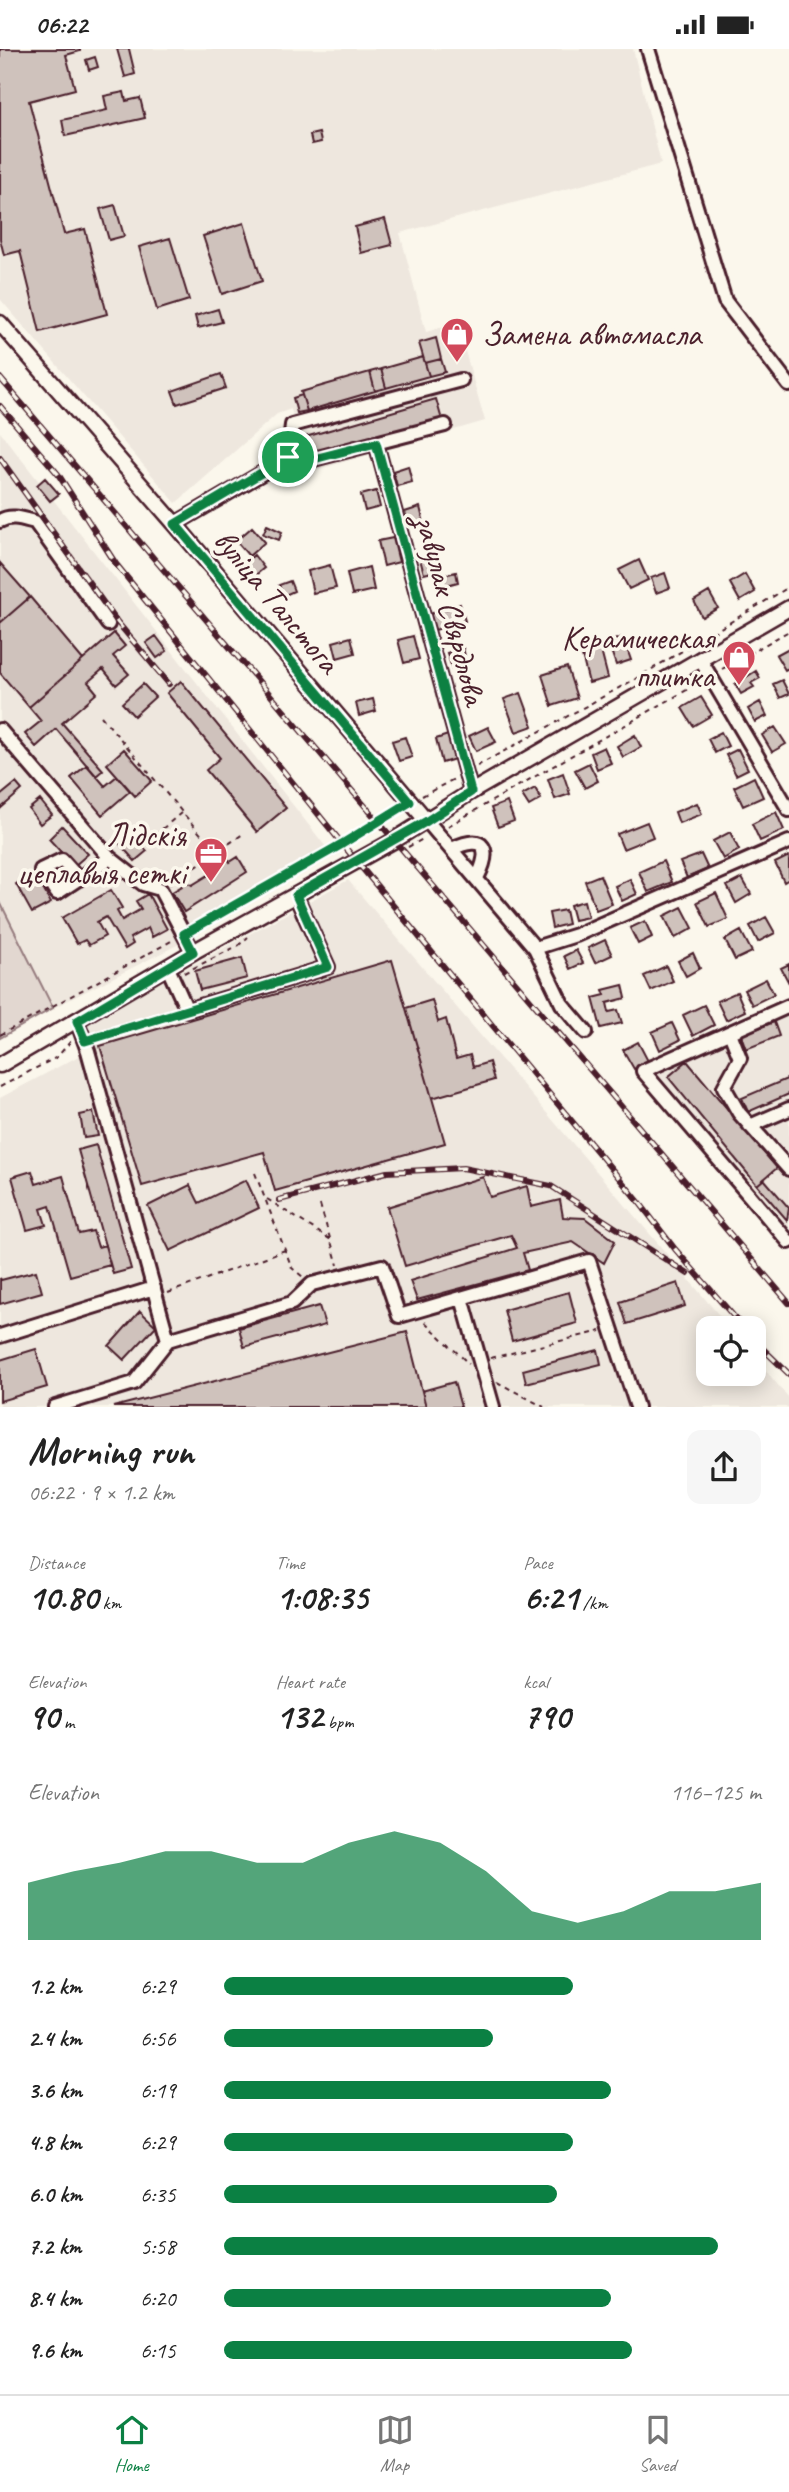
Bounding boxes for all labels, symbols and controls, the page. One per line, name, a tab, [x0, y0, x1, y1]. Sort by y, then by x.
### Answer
text: 06:22	[35, 8, 88, 41]
place label: Замена автомасла	[482, 313, 704, 355]
shop icon: Замена автомасла	[438, 315, 476, 364]
pin	[258, 427, 318, 487]
icon: arrive	[269, 438, 307, 476]
street label: завулак Свярдлова	[404, 507, 497, 712]
street label: вуліца Талстога	[204, 520, 351, 684]
place label: Керамическая плитка	[562, 617, 717, 697]
shop icon: Керамическая плитка	[720, 638, 758, 687]
place label: Лідскія цеплавыя сеткі	[18, 814, 190, 894]
office icon: Лідскія цеплавыя сеткі	[192, 835, 230, 884]
map controls	[696, 1316, 766, 1386]
button: locate	[696, 1316, 766, 1386]
text: Morning run	[28, 1428, 194, 1475]
button: share	[687, 1430, 761, 1504]
text: 06:22 · 9 × 1.2 km	[28, 1478, 174, 1507]
text: Distance	[28, 1551, 85, 1575]
text: Time	[276, 1551, 305, 1575]
text: Pace	[523, 1551, 553, 1575]
text: 10.80	[28, 1575, 98, 1620]
text: 1:08:35	[276, 1575, 368, 1620]
text: 6:21	[523, 1575, 578, 1620]
text: km	[98, 1591, 121, 1615]
text: /km	[578, 1591, 608, 1615]
text: Elevation	[28, 1670, 86, 1694]
text: Heart rate	[276, 1670, 345, 1694]
text: kcal	[523, 1670, 548, 1694]
text: 90	[28, 1694, 59, 1739]
text: 132	[276, 1694, 323, 1739]
text: 790	[523, 1694, 570, 1739]
text: m	[59, 1710, 74, 1734]
text: bpm	[323, 1710, 354, 1734]
text: Elevation	[28, 1778, 99, 1807]
text: 116–125 m	[670, 1778, 761, 1807]
text: 1.2 km	[28, 1972, 82, 2001]
text: 6:29	[140, 1972, 176, 2001]
text: 2.4 km	[28, 2024, 82, 2053]
text: 6:56	[140, 2024, 176, 2053]
text: 3.6 km	[28, 2076, 82, 2105]
text: 6:19	[140, 2076, 176, 2105]
text: 4.8 km	[28, 2128, 82, 2157]
text: 6:29	[140, 2128, 176, 2157]
text: 6.0 km	[28, 2180, 82, 2209]
text: 6:35	[140, 2180, 176, 2209]
text: 7.2 km	[28, 2232, 81, 2261]
text: 5:58	[140, 2232, 176, 2261]
text: 8.4 km	[28, 2284, 82, 2313]
text: 6:20	[140, 2284, 176, 2313]
text: 9.6 km	[28, 2336, 82, 2365]
text: 6:15	[140, 2336, 176, 2365]
tab: Home	[113, 2411, 151, 2477]
tab: Map	[376, 2411, 414, 2477]
tab: Saved	[639, 2411, 677, 2477]

